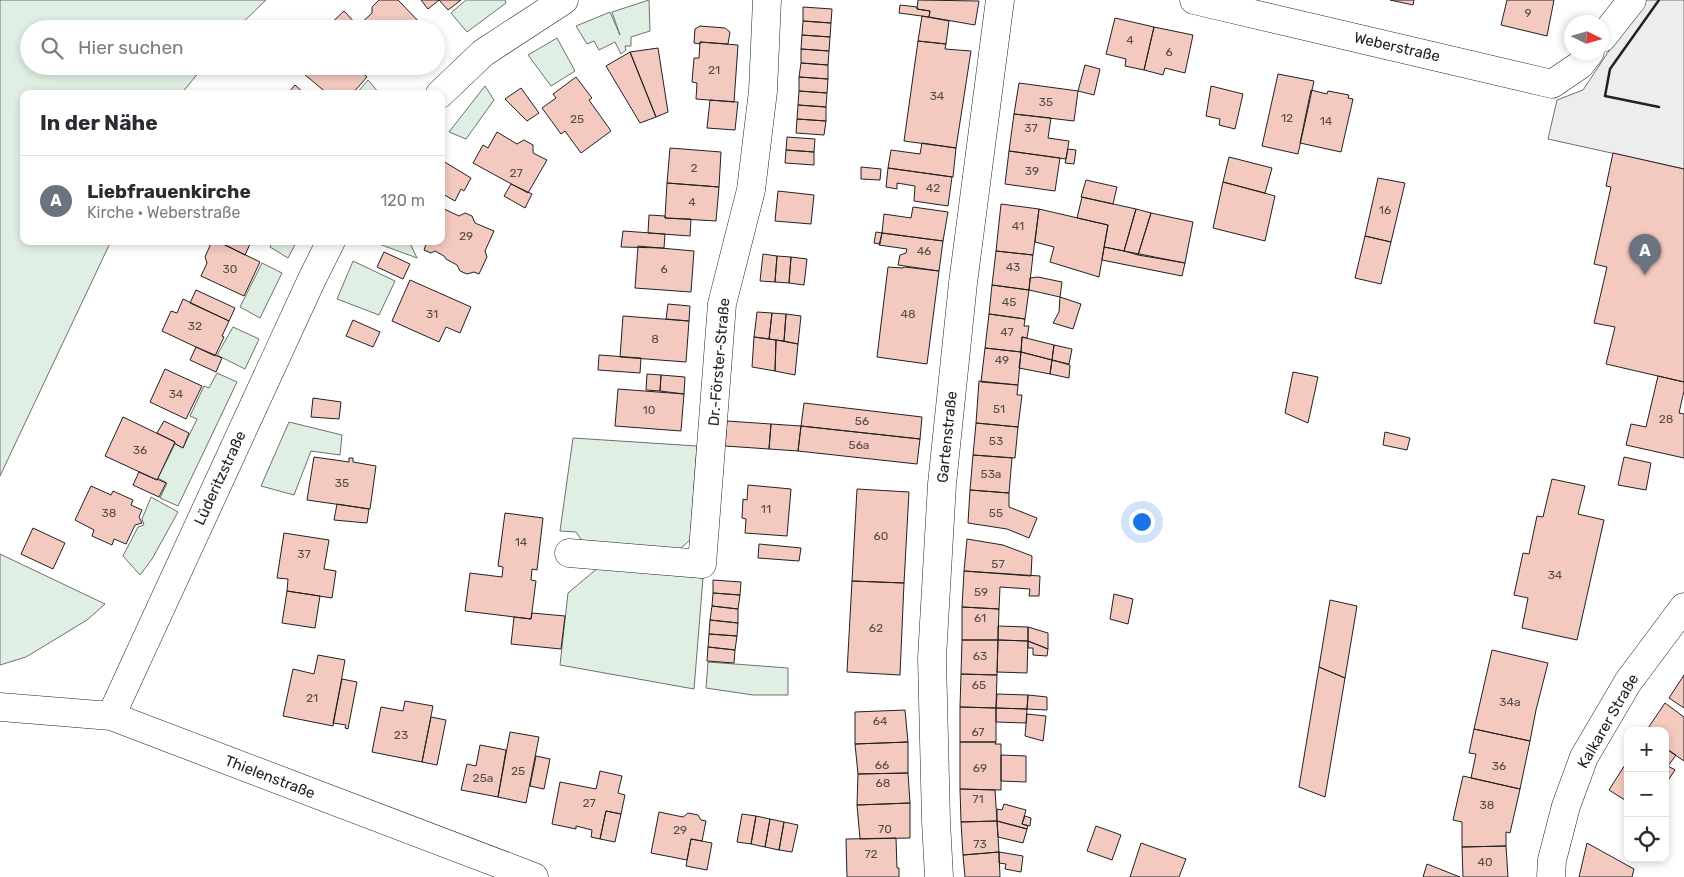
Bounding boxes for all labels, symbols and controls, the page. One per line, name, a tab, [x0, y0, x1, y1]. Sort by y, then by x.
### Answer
house number: 9	[1524, 6, 1532, 20]
north arrow	[1564, 15, 1609, 60]
search box	[20, 20, 445, 75]
street label: Weberstraße	[1352, 28, 1442, 66]
house number: 4	[1126, 33, 1134, 47]
icon: search	[38, 34, 66, 62]
text: Hier suchen	[78, 36, 184, 59]
house number: 6	[1165, 45, 1173, 59]
house number: 21	[708, 63, 720, 77]
house number: 34	[930, 89, 945, 103]
house number: 35	[1039, 95, 1053, 109]
text: In der Nähe	[40, 110, 158, 135]
house number: 12	[1281, 111, 1293, 125]
house number: 25	[570, 112, 584, 126]
house number: 14	[1320, 114, 1333, 128]
house number: 37	[1024, 121, 1038, 135]
house number: 2	[690, 161, 698, 175]
house number: 39	[1025, 164, 1039, 178]
house number: 27	[509, 166, 523, 180]
text: Liebfrauenkirche	[87, 180, 251, 203]
house number: 42	[926, 181, 940, 195]
text: A	[50, 191, 62, 210]
text: 120 m	[380, 191, 425, 210]
house number: 4	[688, 195, 696, 209]
text: Kirche · Weberstraße	[87, 203, 240, 222]
house number: 16	[1379, 203, 1391, 217]
house number: 41	[1012, 219, 1024, 233]
house number: 29	[459, 229, 473, 243]
pin: A	[1629, 234, 1661, 275]
house number: 46	[917, 244, 931, 258]
house number: 43	[1006, 260, 1020, 274]
house number: 30	[223, 262, 237, 276]
house number: 6	[660, 262, 668, 276]
house number: 45	[1002, 295, 1016, 309]
street label: Dr.-Förster-Straße	[704, 297, 734, 427]
house number: 31	[426, 307, 438, 321]
house number: 48	[900, 307, 916, 321]
house number: 32	[188, 319, 202, 333]
house number: 47	[1000, 325, 1014, 339]
house number: 8	[651, 332, 659, 346]
house number: 49	[995, 353, 1009, 367]
house number: 34	[169, 387, 184, 401]
street label: Gartenstraße	[933, 390, 961, 484]
house number: 51	[993, 402, 1005, 416]
house number: 10	[643, 403, 655, 417]
house number: 28	[1659, 412, 1673, 426]
house number: 56	[855, 414, 869, 428]
street label: Lüderitzstraße	[190, 428, 250, 528]
house number: 53	[989, 434, 1003, 448]
house number: 56a	[849, 438, 870, 452]
house number: 36	[133, 443, 147, 457]
house number: 53a	[981, 467, 1001, 481]
house number: 35	[335, 476, 349, 490]
house number: 11	[761, 502, 771, 516]
house number: 38	[102, 506, 116, 520]
house number: 55	[989, 506, 1003, 520]
your location	[1129, 509, 1155, 535]
house number: 60	[874, 529, 888, 543]
house number: 14	[515, 535, 528, 549]
house number: 37	[297, 547, 311, 561]
house number: 57	[991, 557, 1005, 571]
house number: 34	[1548, 568, 1563, 582]
house number: 59	[974, 585, 988, 599]
house number: 61	[974, 611, 986, 625]
house number: 62	[869, 621, 883, 635]
house number: 63	[973, 649, 987, 663]
street label: Kalkarer Straße	[1574, 671, 1642, 771]
house number: 65	[972, 678, 986, 692]
house number: 21	[306, 691, 318, 705]
house number: 34a	[1499, 695, 1521, 709]
house number: 64	[873, 714, 888, 728]
house number: 67	[971, 725, 985, 739]
map controls	[1624, 727, 1669, 862]
button: +	[1624, 727, 1669, 772]
house number: 23	[394, 728, 408, 742]
street label: Thielenstraße	[222, 752, 318, 802]
house number: 66	[875, 758, 889, 772]
house number: 36	[1492, 759, 1506, 773]
house number: 69	[973, 761, 987, 775]
house number: 25	[511, 764, 525, 778]
house number: 25a	[473, 771, 493, 785]
button: −	[1624, 772, 1669, 817]
house number: 68	[876, 776, 890, 790]
house number: 71	[972, 792, 984, 806]
house number: 27	[582, 796, 596, 810]
house number: 38	[1480, 798, 1494, 812]
button: locate	[1624, 817, 1669, 862]
house number: 70	[878, 822, 892, 836]
house number: 29	[673, 823, 687, 837]
house number: 73	[973, 837, 987, 851]
house number: 72	[864, 847, 878, 861]
house number: 40	[1477, 855, 1493, 869]

